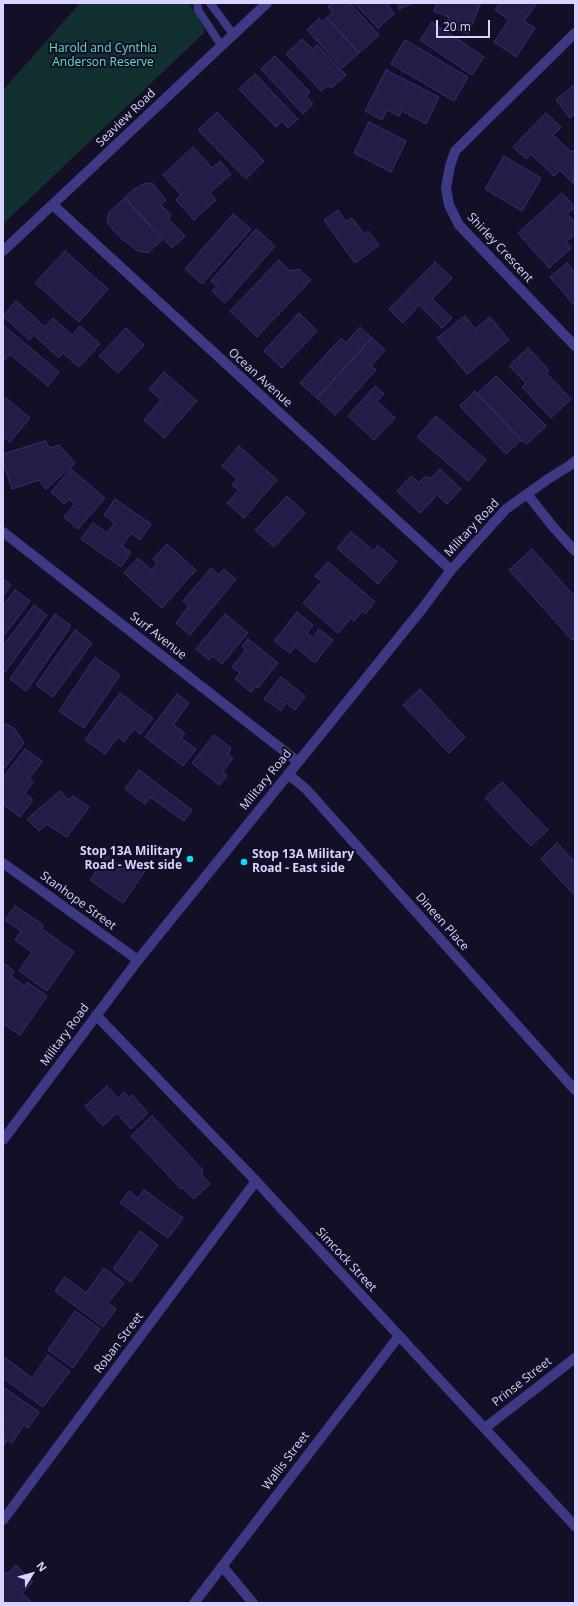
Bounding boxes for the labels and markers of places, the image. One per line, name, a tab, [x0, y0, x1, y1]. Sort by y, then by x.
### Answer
place label: Stop 13A Military Road - West side	[80, 845, 182, 873]
place label: Stop 13A Military Road - East side	[252, 848, 354, 876]
marker: Stop 13A Military Road - West side	[185, 854, 195, 864]
marker: Stop 13A Military Road - East side	[239, 857, 249, 867]

